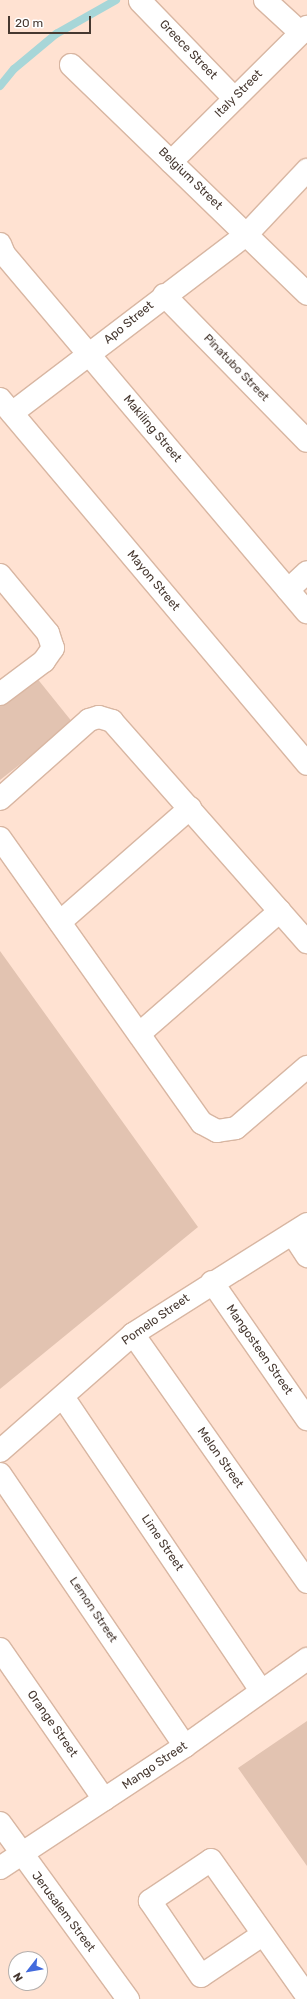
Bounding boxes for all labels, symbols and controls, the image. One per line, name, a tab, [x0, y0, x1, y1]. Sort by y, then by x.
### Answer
scale bar	[10, 8, 93, 34]
text: 20 m	[15, 16, 43, 30]
street label: Greece Street	[156, 17, 220, 83]
street label: Italy Street	[212, 67, 266, 121]
street label: Belgium Street	[155, 145, 225, 213]
street label: Apo Street	[101, 299, 157, 347]
street label: Pinatubo Street	[200, 331, 272, 405]
street label: Makiling Street	[120, 393, 184, 465]
street label: Mayon Street	[124, 548, 182, 614]
street label: Pomelo Street	[119, 1291, 193, 1349]
street label: Mangosteen Street	[223, 1302, 295, 1398]
street label: Melon Street	[194, 1425, 246, 1491]
street label: Lime Street	[138, 1512, 186, 1574]
street label: Lemon Street	[66, 1575, 120, 1645]
street label: Orange Street	[24, 1688, 80, 1760]
street label: Mango Street	[120, 1739, 190, 1793]
street label: Jerusalem Street	[28, 1869, 98, 1955]
north arrow	[8, 1951, 48, 1991]
text: N	[11, 1970, 26, 1984]

